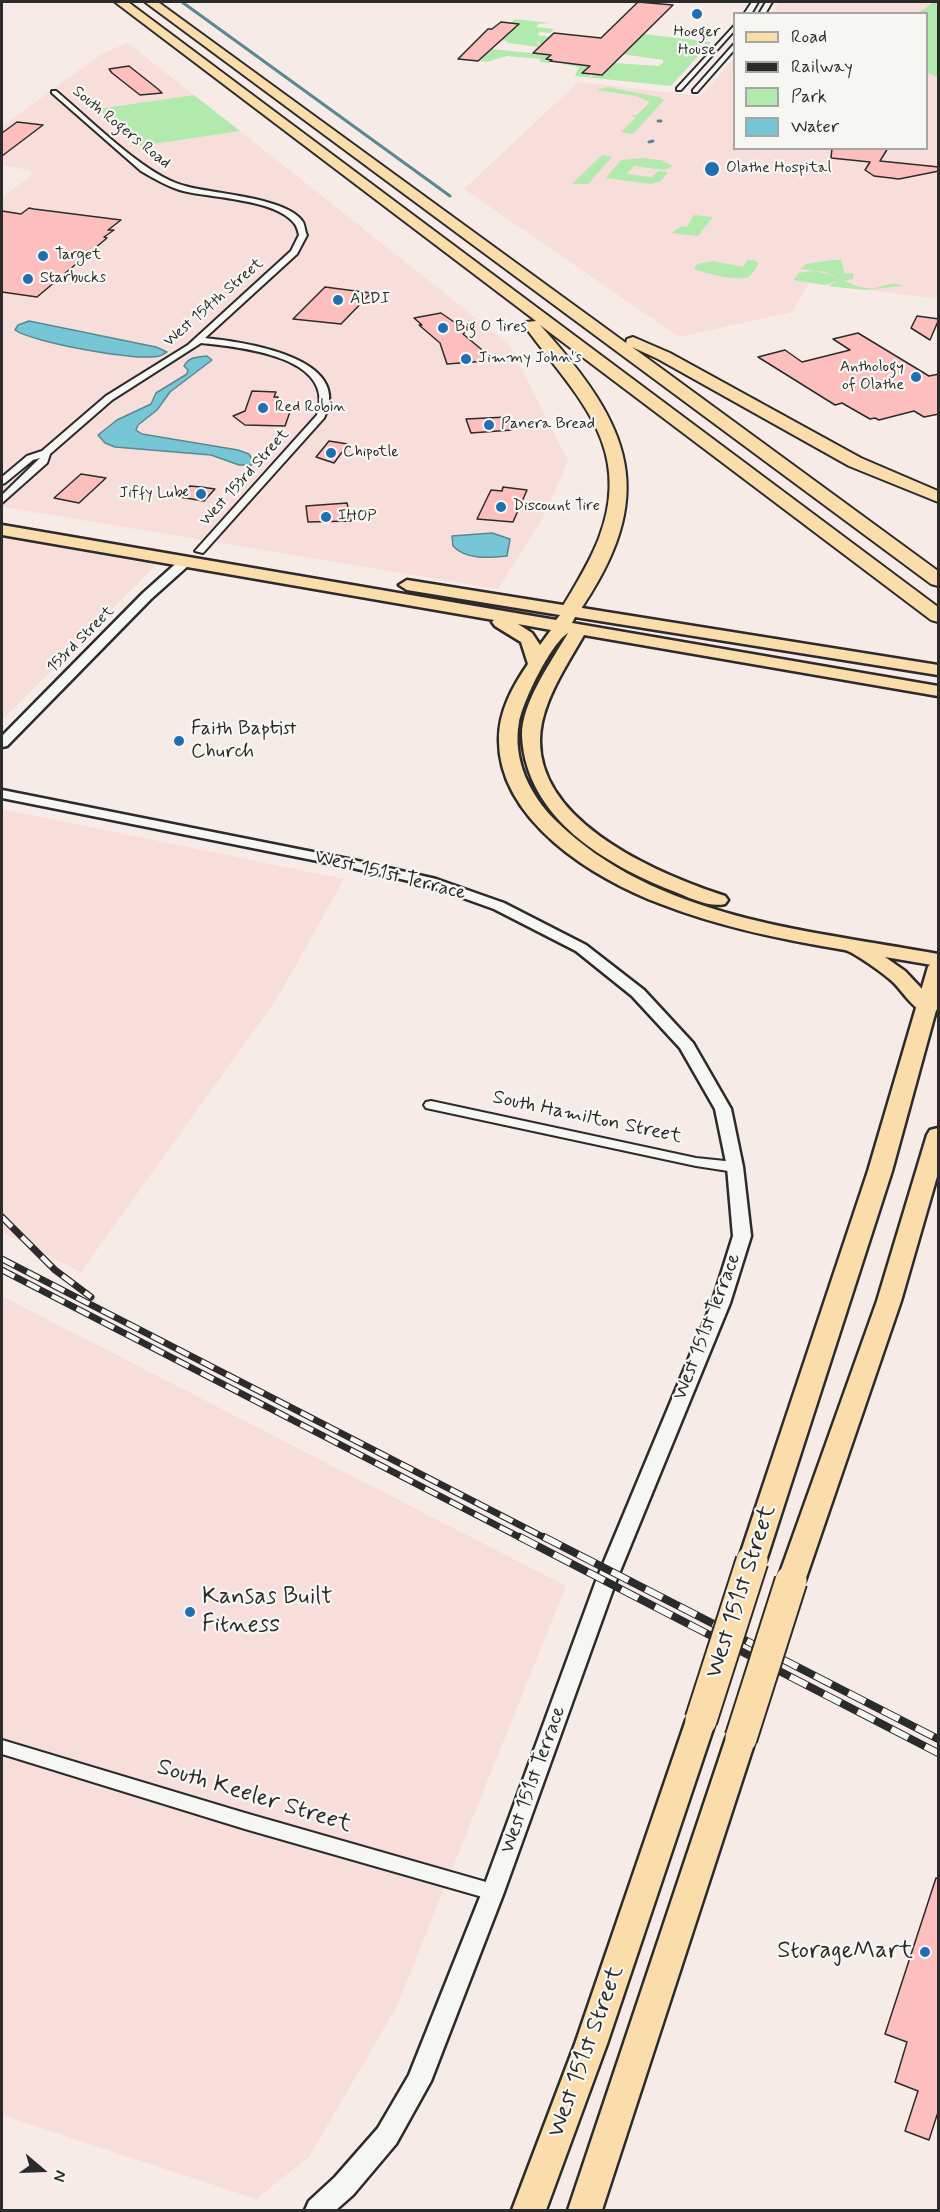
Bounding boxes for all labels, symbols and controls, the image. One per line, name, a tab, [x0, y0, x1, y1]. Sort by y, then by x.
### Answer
marker: Hoeger House	[690, 7, 704, 21]
legend	[733, 12, 928, 150]
place label: Hoeger House	[674, 23, 720, 61]
text: Road	[791, 25, 827, 49]
text: Railway	[791, 55, 853, 79]
street label: South Rogers Road	[68, 83, 174, 173]
text: Park	[791, 85, 827, 109]
text: Water	[791, 115, 839, 139]
place label: Olathe Hospital	[726, 159, 831, 179]
marker: Olathe Hospital	[703, 160, 721, 178]
place label: Target	[55, 246, 101, 266]
marker: Target	[36, 249, 50, 263]
street label: West 154th Street	[160, 254, 268, 352]
place label: Starbucks	[40, 269, 106, 289]
marker: Starbucks	[21, 272, 35, 286]
place label: ALDI	[350, 290, 390, 310]
marker: ALDI	[331, 293, 345, 307]
place label: Big O Tires	[455, 318, 527, 338]
marker: Big O Tires	[436, 321, 450, 335]
place label: Jimmy John's	[478, 349, 581, 369]
marker: Jimmy John's	[459, 352, 473, 366]
place label: Anthology of Olathe	[840, 358, 904, 396]
marker: Anthology of Olathe	[909, 370, 923, 384]
place label: Red Robin	[275, 398, 346, 418]
marker: Red Robin	[256, 401, 270, 415]
place label: Panera Bread	[501, 415, 595, 435]
marker: Panera Bread	[482, 418, 496, 432]
street label: West 153rd Street	[196, 426, 294, 530]
place label: Chipotle	[343, 443, 399, 463]
marker: Chipotle	[324, 446, 338, 460]
place label: Jiffy Lube	[119, 484, 189, 504]
marker: Jiffy Lube	[194, 487, 208, 501]
place label: Discount Tire	[513, 497, 600, 517]
marker: Discount Tire	[494, 500, 508, 514]
place label: IHOP	[338, 507, 377, 527]
marker: IHOP	[319, 510, 333, 524]
street label: 153rd Street	[44, 603, 118, 677]
place label: Faith Baptist Church	[191, 718, 296, 765]
marker: Faith Baptist Church	[172, 734, 186, 748]
street label: West 151st Terrace	[312, 846, 468, 906]
street label: South Hamilton Street	[490, 1086, 684, 1150]
street label: West 151st Terrace	[669, 1250, 747, 1404]
street label: West 151st Street	[700, 1502, 784, 1682]
place label: Kansas Built Fitness	[202, 1584, 332, 1640]
marker: Kansas Built Fitness	[183, 1605, 197, 1619]
street label: West 151st Terrace	[496, 1703, 572, 1857]
street label: South Keeler Street	[153, 1754, 355, 1840]
place label: StorageMart	[777, 1938, 913, 1966]
marker: StorageMart	[918, 1945, 932, 1959]
street label: West 151st Street	[543, 1962, 631, 2142]
north arrow	[12, 2140, 72, 2200]
text: N	[48, 2168, 71, 2184]

